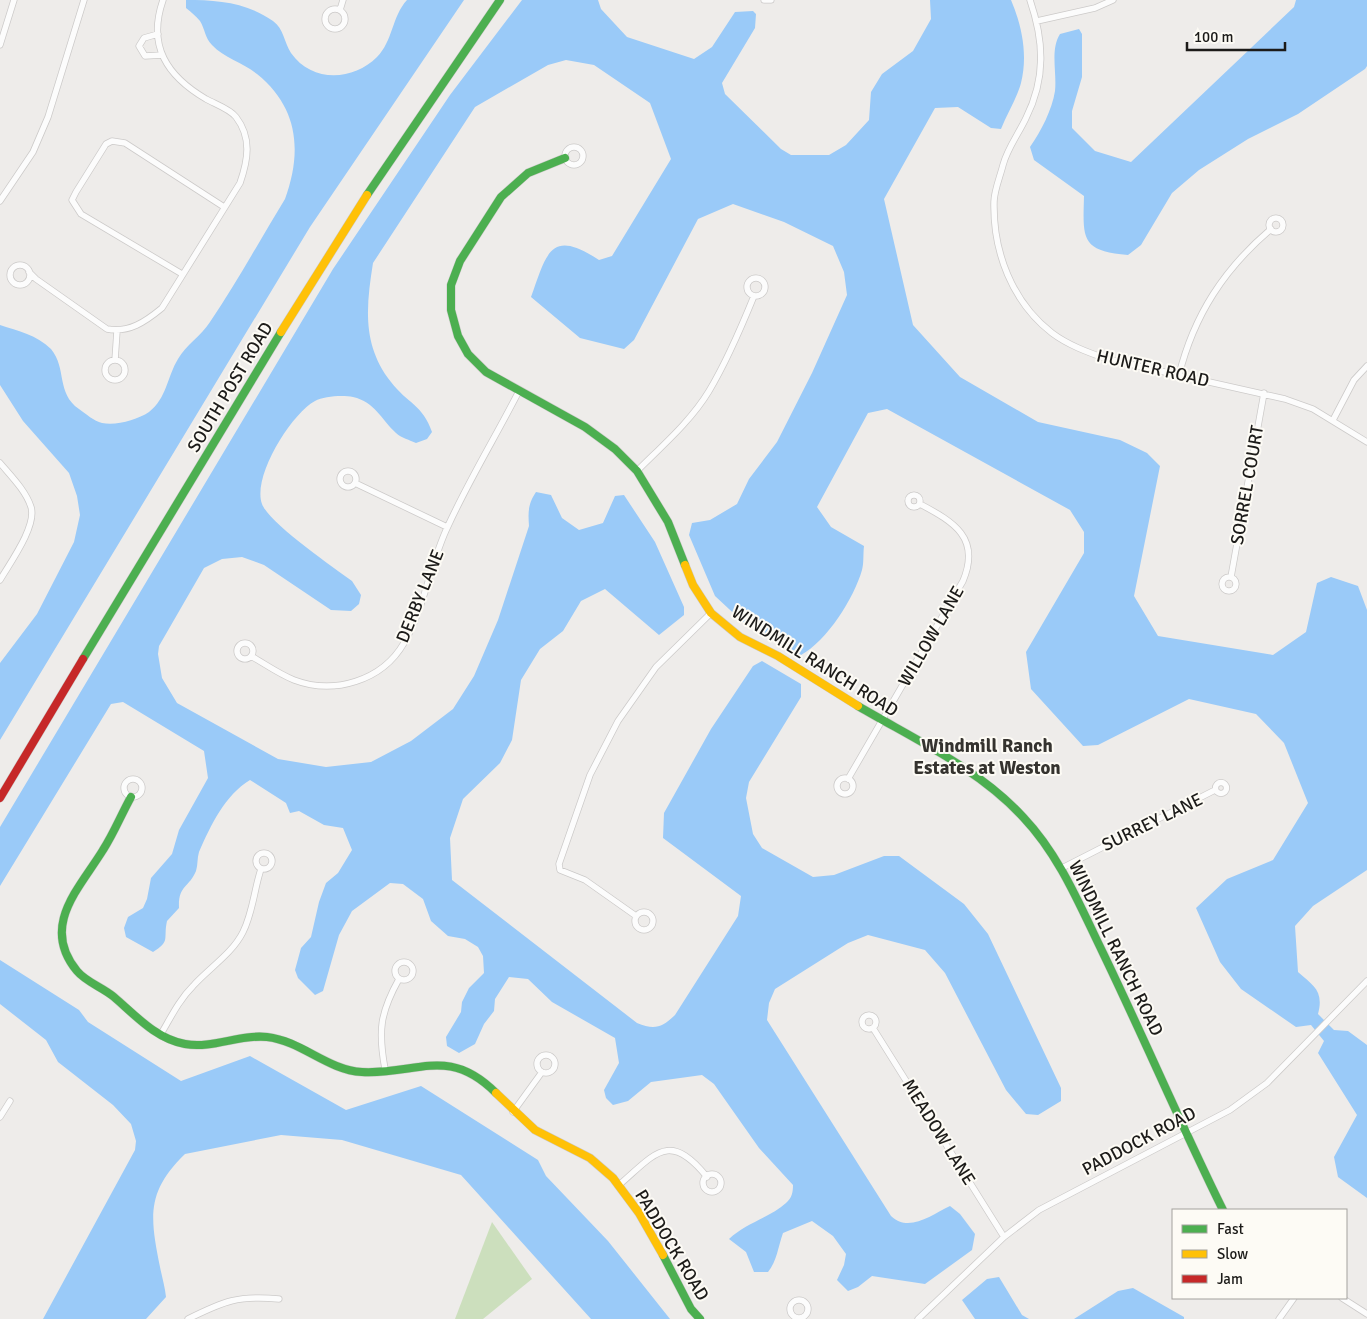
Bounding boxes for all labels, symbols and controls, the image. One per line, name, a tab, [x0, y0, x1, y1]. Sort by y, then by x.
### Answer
scale bar	[1187, 20, 1284, 52]
text: 100 m	[1194, 28, 1234, 46]
street label: SOUTH POST ROAD	[182, 318, 278, 456]
street label: HUNTER ROAD	[1094, 344, 1212, 392]
street label: SORREL COURT	[1226, 423, 1268, 546]
street label: DERBY LANE	[391, 546, 449, 646]
street label: WILLOW LANE	[893, 582, 969, 690]
street label: WINDMILL RANCH ROAD	[728, 601, 902, 721]
district label: Windmill Ranch Estates at Weston	[913, 734, 1061, 780]
street label: SURREY LANE	[1098, 788, 1206, 856]
street label: WINDMILL RANCH ROAD	[1064, 857, 1168, 1039]
street label: MEADOW LANE	[898, 1075, 980, 1189]
street label: PADDOCK ROAD	[1078, 1102, 1200, 1180]
street label: PADDOCK ROAD	[630, 1185, 714, 1305]
legend	[1172, 1209, 1347, 1299]
text: Fast	[1217, 1220, 1244, 1238]
text: Slow	[1217, 1245, 1248, 1263]
text: Jam	[1217, 1270, 1243, 1288]

